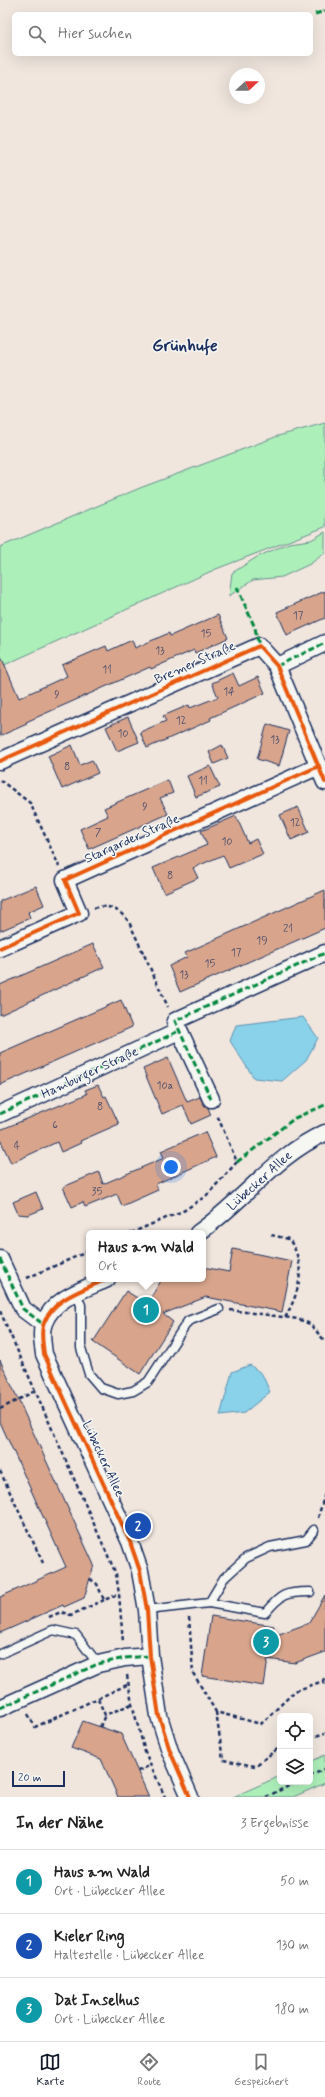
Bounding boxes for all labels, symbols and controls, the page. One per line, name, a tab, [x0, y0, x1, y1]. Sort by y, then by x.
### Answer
search box	[12, 12, 313, 56]
icon: search	[26, 23, 48, 45]
text: Hier suchen	[58, 24, 132, 44]
north arrow	[229, 68, 265, 104]
district label: Grünhufe	[152, 335, 218, 357]
house number: 17	[293, 609, 304, 623]
house number: 15	[201, 627, 212, 641]
street label: Bremer Straße	[152, 638, 238, 688]
house number: 13	[155, 644, 165, 658]
house number: 11	[102, 663, 112, 677]
house number: 14	[223, 685, 235, 699]
house number: 9	[54, 688, 60, 702]
house number: 12	[176, 714, 187, 728]
house number: 10	[117, 727, 129, 741]
house number: 13	[270, 733, 280, 747]
house number: 8	[64, 760, 70, 774]
house number: 11	[198, 774, 208, 788]
house number: 9	[142, 800, 148, 814]
street label: Stargarder Straße	[82, 810, 182, 868]
house number: 12	[290, 816, 301, 830]
house number: 7	[95, 826, 102, 840]
house number: 10	[221, 835, 233, 849]
house number: 8	[167, 869, 173, 883]
house number: 21	[283, 922, 293, 936]
house number: 19	[256, 934, 268, 948]
house number: 17	[231, 946, 242, 960]
house number: 15	[205, 957, 216, 971]
house number: 13	[179, 968, 189, 982]
street label: Hamburger Straße	[39, 1043, 142, 1105]
house number: 10a	[157, 1079, 174, 1093]
house number: 8	[97, 1100, 103, 1114]
house number: 6	[52, 1118, 58, 1132]
house number: 4	[14, 1139, 21, 1153]
street label: Lübecker Allee	[224, 1147, 296, 1215]
your location	[161, 1157, 181, 1177]
house number: 35	[92, 1185, 103, 1199]
popup	[86, 1230, 206, 1282]
text: Haus am Wald	[98, 1238, 194, 1258]
text: Ort	[98, 1258, 117, 1275]
pin: 1	[133, 1295, 159, 1325]
street label: Lübecker Allee	[78, 1418, 128, 1500]
pin: 2	[125, 1511, 151, 1541]
pin: 3	[253, 1627, 279, 1657]
map controls	[277, 1713, 313, 1785]
button: locate	[277, 1713, 313, 1749]
button: layers	[277, 1749, 313, 1785]
scale bar	[12, 1769, 65, 1788]
text: 20 m	[18, 1771, 41, 1785]
text: In der Nähe	[16, 1812, 104, 1834]
text: 3 Ergebnisse	[241, 1815, 309, 1832]
text: Haus am Wald	[54, 1863, 150, 1883]
text: 1	[26, 1873, 32, 1890]
text: 50 m	[280, 1873, 309, 1890]
text: Ort · Lübecker Allee	[54, 1883, 165, 1900]
text: Kieler Ring	[54, 1927, 124, 1947]
text: 2	[26, 1937, 32, 1954]
text: 130 m	[276, 1937, 309, 1954]
text: Haltestelle · Lübecker Allee	[54, 1947, 204, 1964]
text: Dat Inselhus	[54, 1991, 139, 2011]
text: 3	[26, 2001, 32, 2018]
text: 180 m	[274, 2001, 309, 2018]
text: Ort · Lübecker Allee	[54, 2011, 165, 2028]
tab: Karte	[36, 2051, 65, 2089]
tab: Route	[137, 2051, 161, 2089]
tab: Gespeichert	[234, 2051, 289, 2089]

